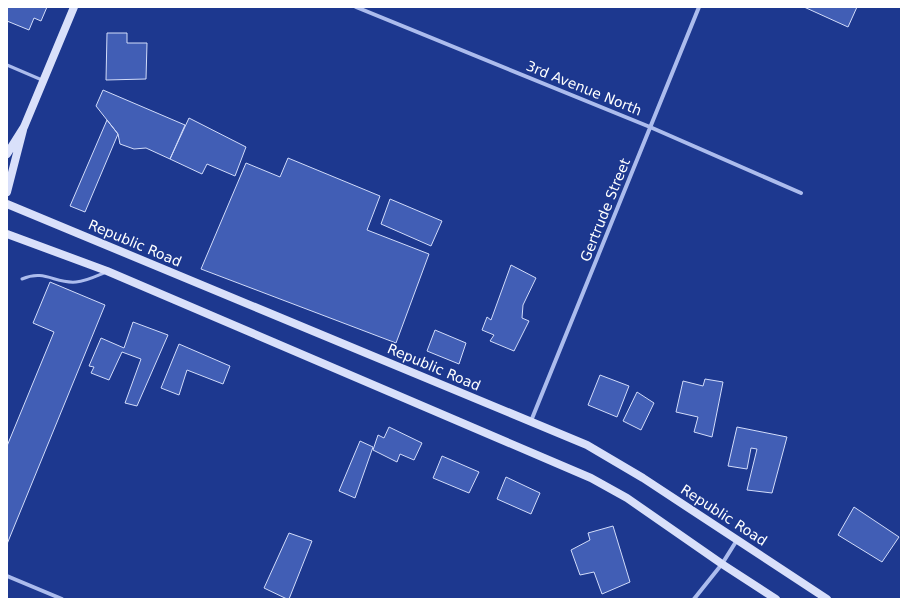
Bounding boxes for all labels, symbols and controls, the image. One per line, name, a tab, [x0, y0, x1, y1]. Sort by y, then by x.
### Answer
street label: 3rd Avenue North	[524, 57, 644, 119]
street label: Gertrude Street	[577, 156, 633, 264]
street label: Republic Road	[86, 216, 184, 270]
street label: Republic Road	[385, 340, 483, 394]
street label: Republic Road	[678, 481, 770, 549]

